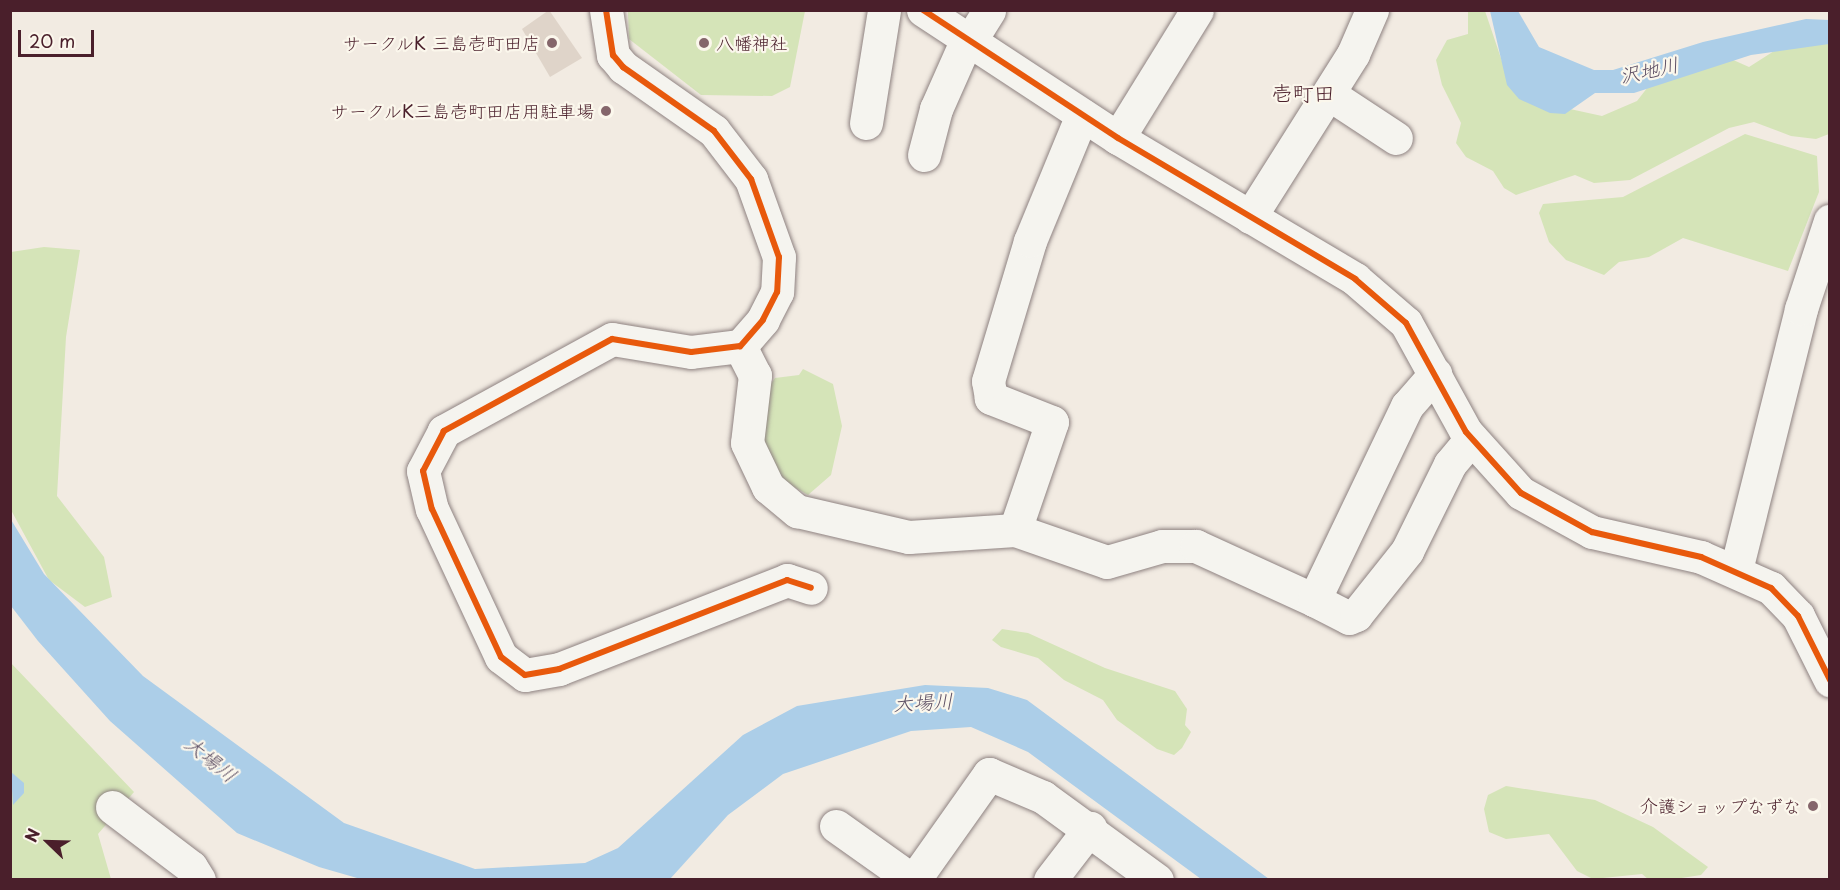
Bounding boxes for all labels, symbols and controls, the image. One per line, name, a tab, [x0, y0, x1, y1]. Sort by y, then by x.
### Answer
scale bar	[21, 18, 98, 56]
text: 20 m	[29, 27, 75, 54]
place label: サークルK 三島壱町田店	[342, 32, 540, 54]
place label: 八幡神社	[716, 32, 788, 54]
marker: サークルK 三島壱町田店	[545, 36, 559, 50]
marker: 八幡神社	[697, 36, 711, 50]
water label: 沢地川	[1617, 52, 1681, 88]
district label: 壱町田	[1272, 79, 1334, 105]
place label: サークルK三島壱町田店用駐車場	[330, 100, 594, 122]
marker: サークルK三島壱町田店用駐車場	[599, 104, 613, 118]
water label: 大場川	[892, 688, 954, 716]
water label: 大場川	[180, 731, 242, 787]
place label: 介護ショップなずな	[1639, 795, 1801, 817]
marker: 介護ショップなずな	[1806, 799, 1820, 813]
north arrow	[18, 812, 78, 872]
text: N	[18, 824, 45, 845]

